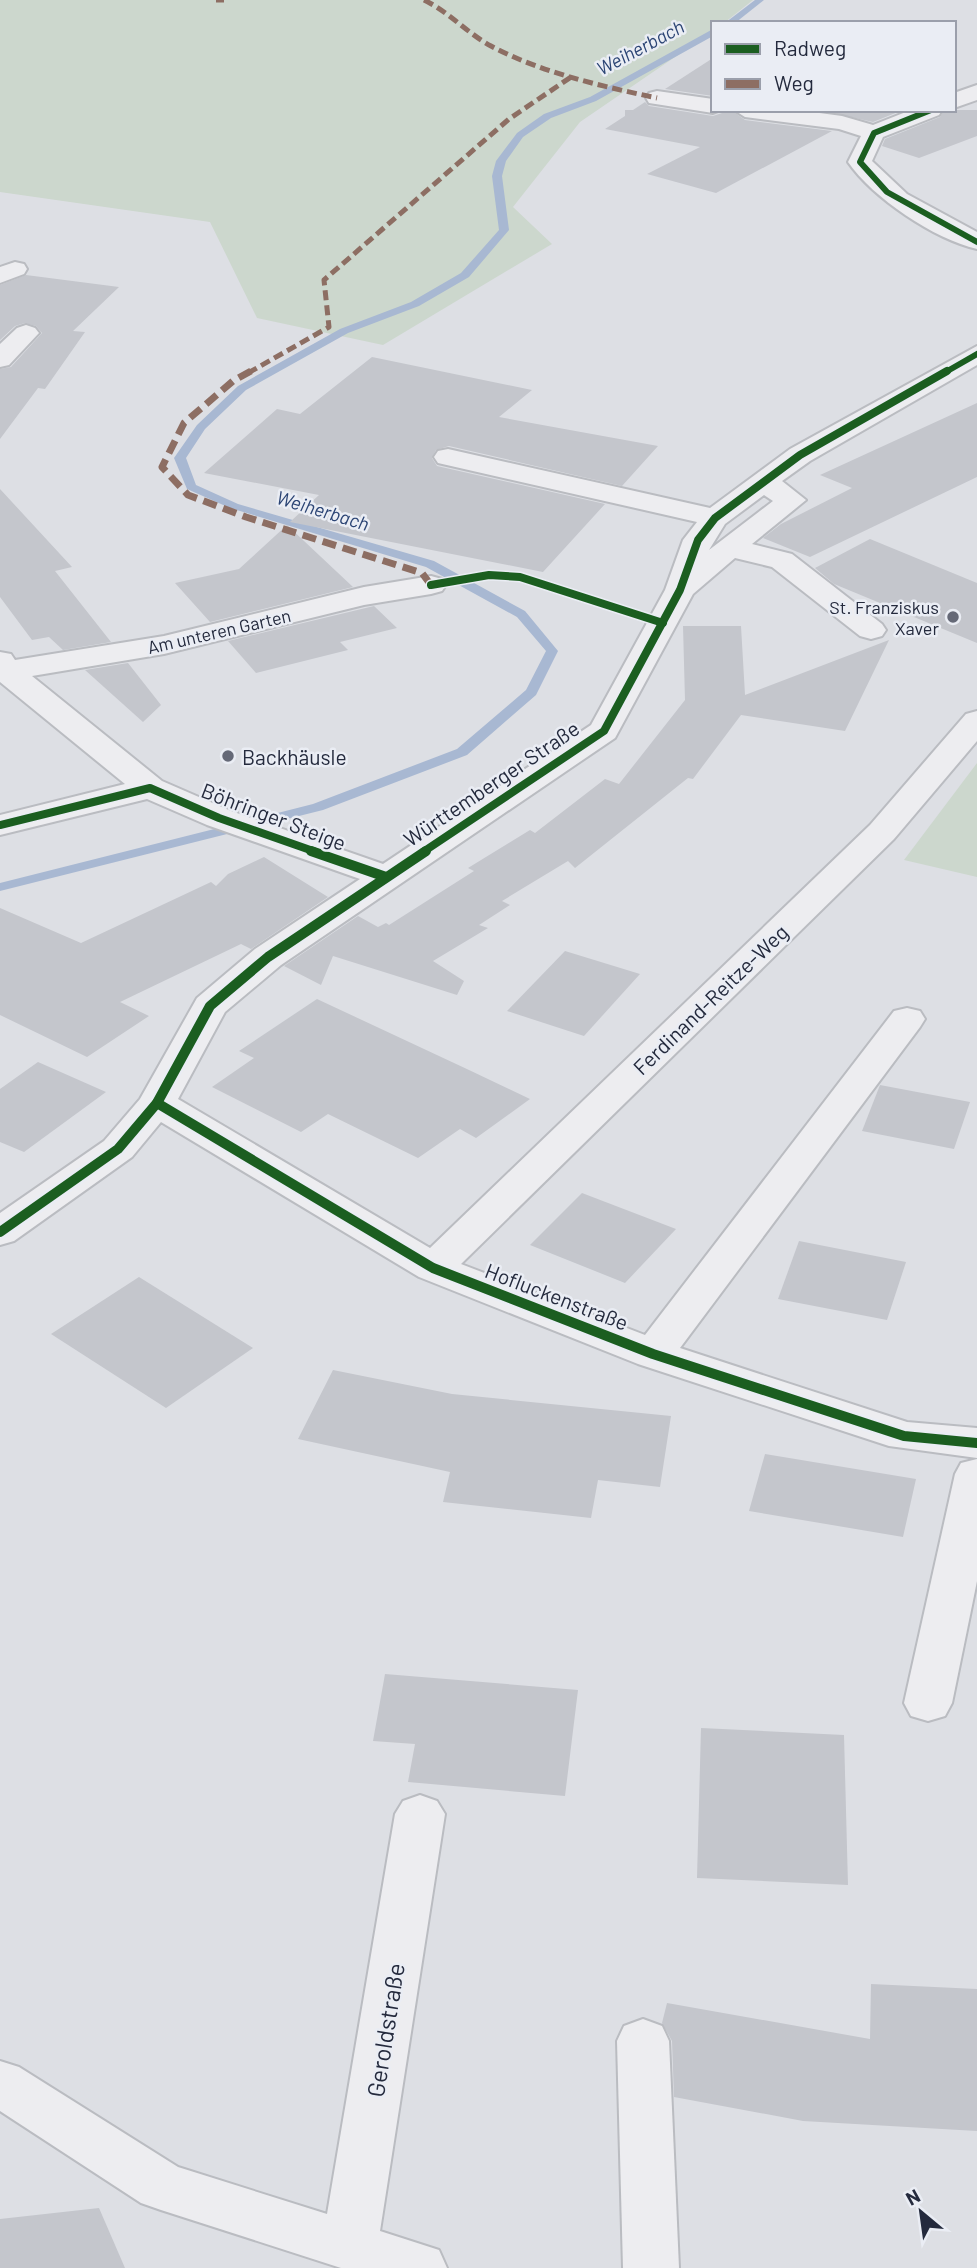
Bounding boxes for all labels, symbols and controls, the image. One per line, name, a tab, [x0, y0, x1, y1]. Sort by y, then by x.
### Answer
water label: Weiherbach	[592, 14, 688, 80]
legend	[711, 21, 956, 112]
text: Radweg	[774, 35, 846, 60]
text: Weg	[774, 70, 814, 95]
water label: Weiherbach	[274, 485, 372, 535]
place label: St. Franziskus Xaver	[829, 596, 939, 639]
street label: Am unteren Garten	[145, 604, 293, 658]
marker: St. Franziskus Xaver	[945, 609, 961, 625]
street label: Württemberger Straße	[398, 715, 584, 851]
place label: Backhäusle	[242, 744, 347, 769]
marker: Backhäusle	[220, 748, 236, 764]
street label: Böhringer Steige	[198, 777, 350, 855]
street label: Ferdinand-Reitze-Weg	[628, 919, 792, 1079]
street label: Hofluckenstraße	[482, 1257, 632, 1335]
street label: Geroldstraße	[360, 1961, 410, 2099]
north arrow	[886, 2177, 956, 2247]
text: N	[901, 2184, 924, 2210]

